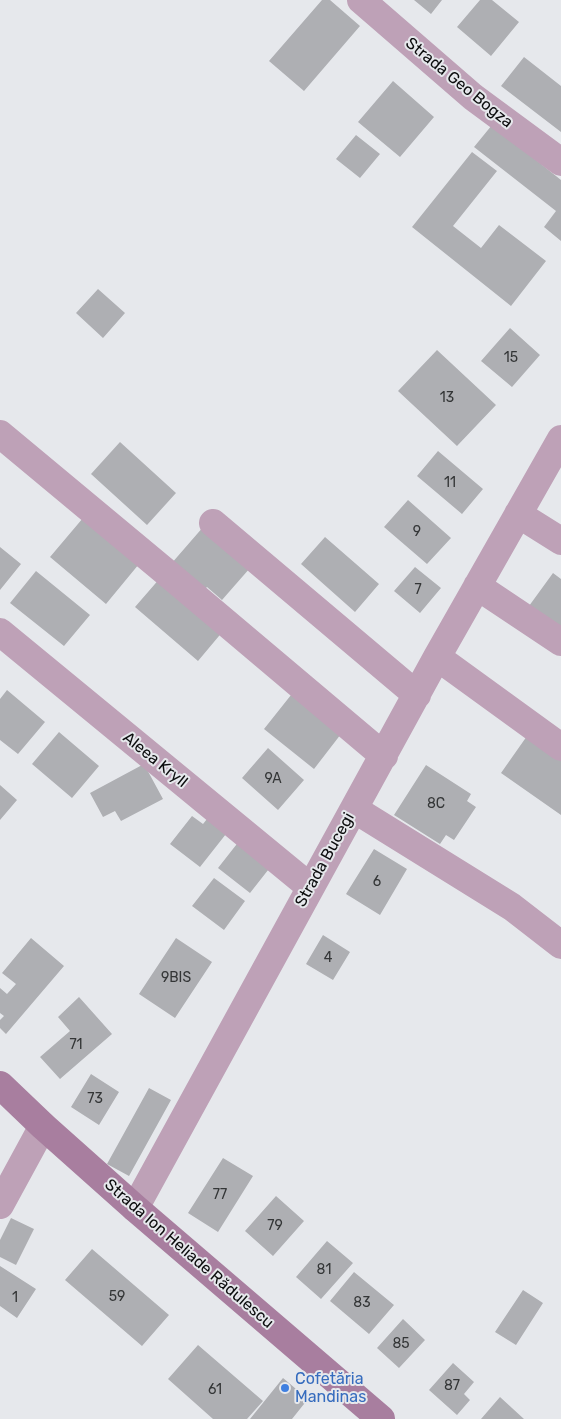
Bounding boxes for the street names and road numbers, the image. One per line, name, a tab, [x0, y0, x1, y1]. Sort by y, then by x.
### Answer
street label: Strada Geo Bogza	[401, 34, 517, 132]
street label: Aleea Kryll	[119, 728, 191, 792]
street label: Strada Bucegi	[291, 810, 359, 910]
street label: Strada Ion Heliade Rădulescu	[101, 1175, 277, 1333]

